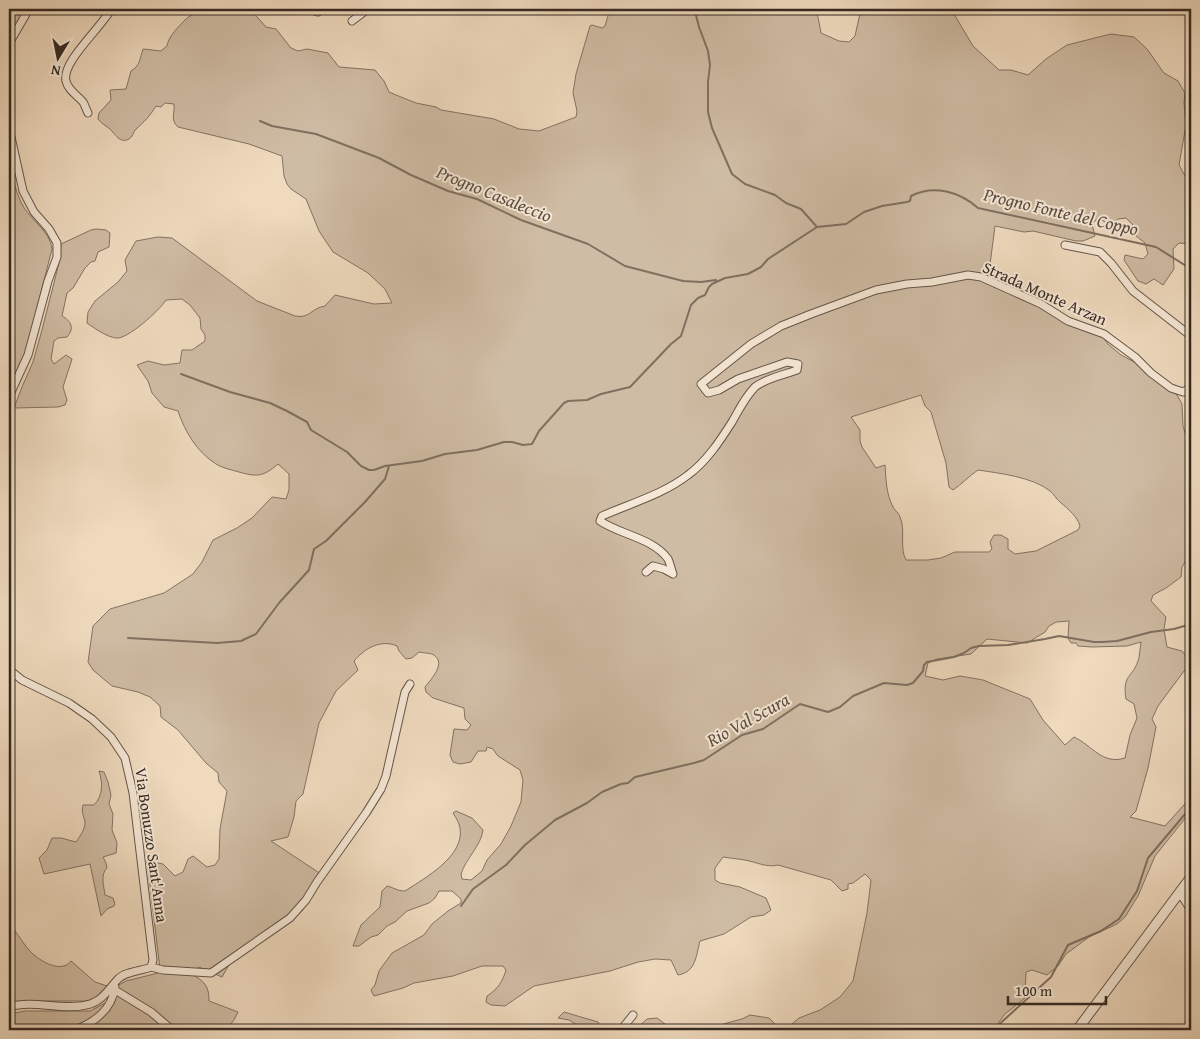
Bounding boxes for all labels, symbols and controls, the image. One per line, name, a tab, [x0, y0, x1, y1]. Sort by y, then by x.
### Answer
north arrow	[32, 32, 82, 82]
text: N	[49, 60, 62, 81]
water label: Progno Casaleccio	[432, 158, 556, 229]
water label: Progno Fonte del Coppo	[980, 180, 1141, 242]
street label: Strada Monte Arzan	[979, 255, 1111, 331]
water label: Rio Val Scura	[701, 685, 795, 754]
street label: Via Bonuzzo Sant'Anna	[129, 766, 175, 924]
scale bar	[1008, 974, 1105, 1006]
text: 100 m	[1015, 980, 1053, 1001]

